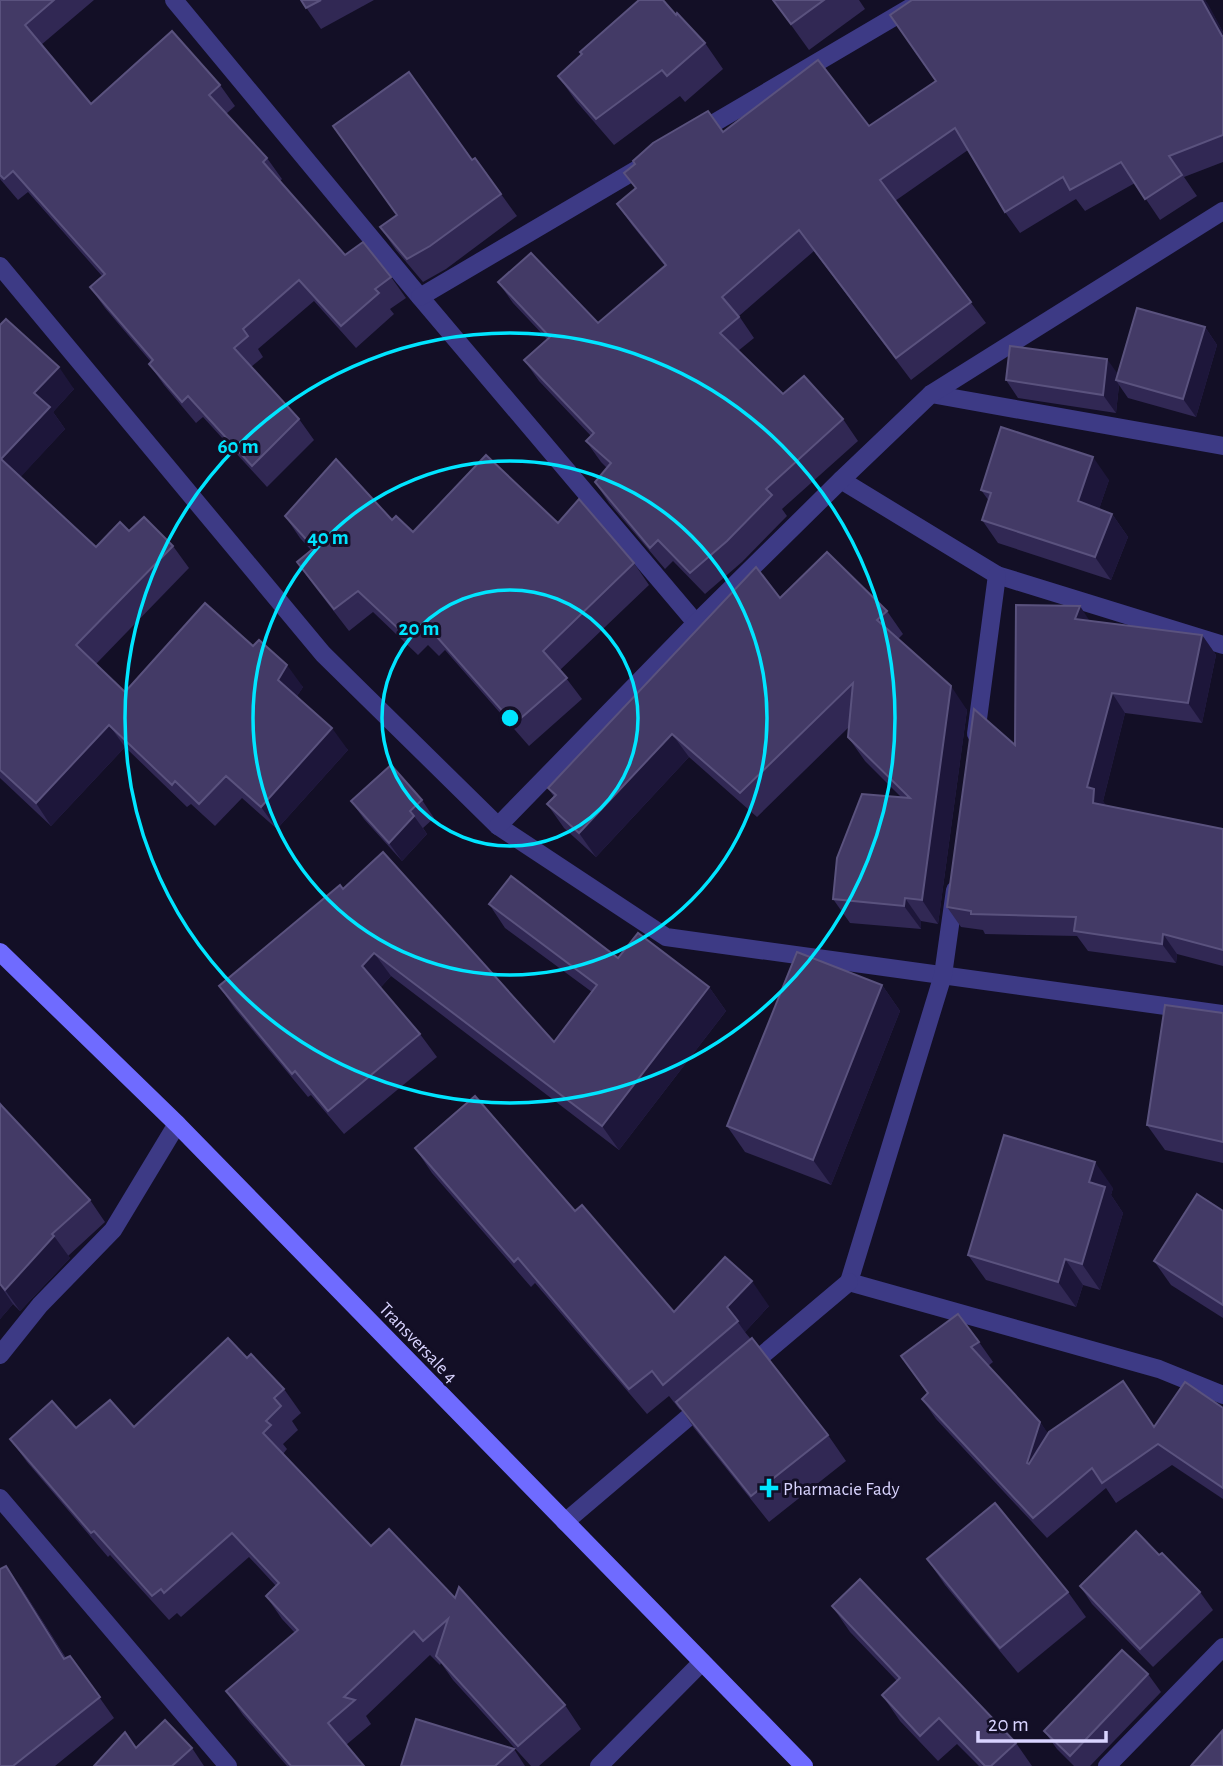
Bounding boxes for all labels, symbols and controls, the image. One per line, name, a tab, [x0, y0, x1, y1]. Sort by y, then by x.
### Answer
text: 60 m	[217, 436, 259, 457]
text: 40 m	[307, 527, 349, 548]
text: 20 m	[399, 618, 439, 639]
centre of rings	[498, 706, 522, 730]
street label: Transversale 4	[375, 1299, 461, 1387]
marker: Pharmacie Fady	[761, 1480, 777, 1496]
place label: Pharmacie Fady	[783, 1480, 900, 1499]
scale bar	[978, 1700, 1106, 1744]
text: 20 m	[988, 1714, 1029, 1735]

